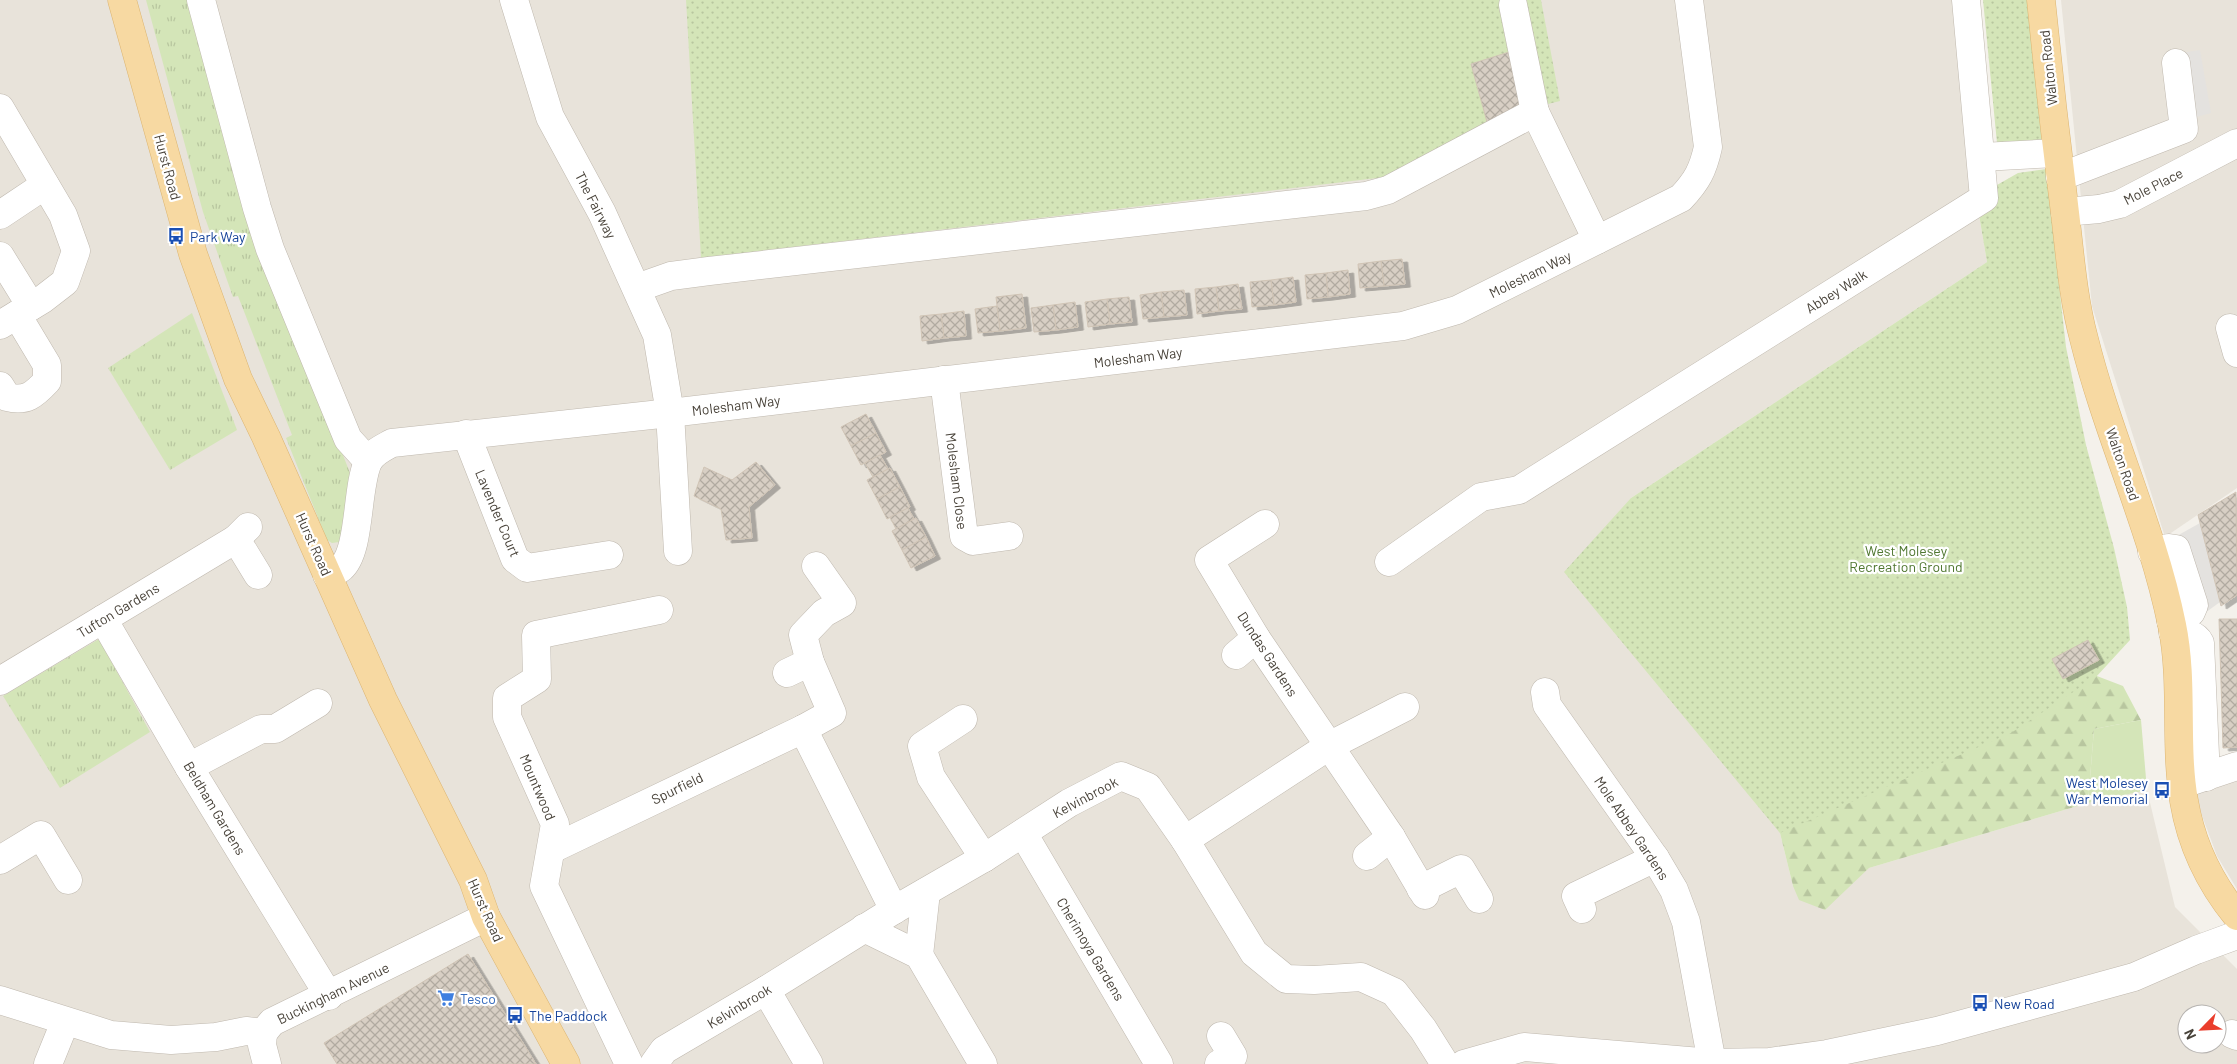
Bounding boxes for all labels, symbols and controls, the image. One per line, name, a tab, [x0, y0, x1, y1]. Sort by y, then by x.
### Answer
street label: Walton Road	[2036, 29, 2060, 107]
street label: Hurst Road	[151, 132, 185, 202]
street label: Mole Place	[2120, 164, 2186, 208]
street label: The Fairway	[572, 169, 620, 242]
bus stop icon: Park Way	[166, 226, 186, 246]
place label: Park Way	[190, 228, 246, 245]
street label: Molesham Way	[1486, 247, 1574, 301]
street label: Abbey Walk	[1802, 265, 1870, 317]
street label: Molesham Way	[1093, 343, 1184, 371]
street label: Molesham Way	[691, 391, 782, 419]
street label: Walton Road	[2103, 425, 2143, 503]
street label: Molesham Close	[943, 432, 971, 530]
street label: Lavender Court	[472, 467, 524, 559]
street label: Hurst Road	[293, 510, 335, 578]
park label: West Molesey Recreation Ground	[1849, 542, 1963, 575]
street label: Tufton Gardens	[74, 579, 162, 641]
street label: Dundas Gardens	[1234, 608, 1302, 700]
street label: Mountwood	[516, 751, 560, 823]
street label: Beldham Gardens	[180, 758, 250, 858]
street label: Spurfield	[648, 768, 706, 808]
street label: Kelvinbrook	[1049, 773, 1121, 821]
street label: Mole Abbey Gardens	[1591, 773, 1673, 883]
place label: West Molesey War Memorial	[2066, 774, 2149, 807]
bus stop icon: West Molesey War Memorial	[2152, 780, 2172, 800]
street label: Hurst Road	[465, 876, 507, 944]
street label: Cherimoya Gardens	[1054, 894, 1129, 1004]
street label: Buckingham Avenue	[274, 958, 392, 1028]
street label: Kelvinbrook	[704, 980, 774, 1032]
supermarket icon: Tesco	[436, 988, 456, 1008]
place label: Tesco	[460, 990, 496, 1007]
bus stop icon: New Road	[1970, 993, 1990, 1013]
place label: New Road	[1994, 995, 2055, 1012]
north arrow	[2177, 1004, 2227, 1054]
bus stop icon: The Paddock	[505, 1005, 525, 1025]
place label: The Paddock	[529, 1007, 607, 1024]
text: N	[2180, 1027, 2199, 1042]

